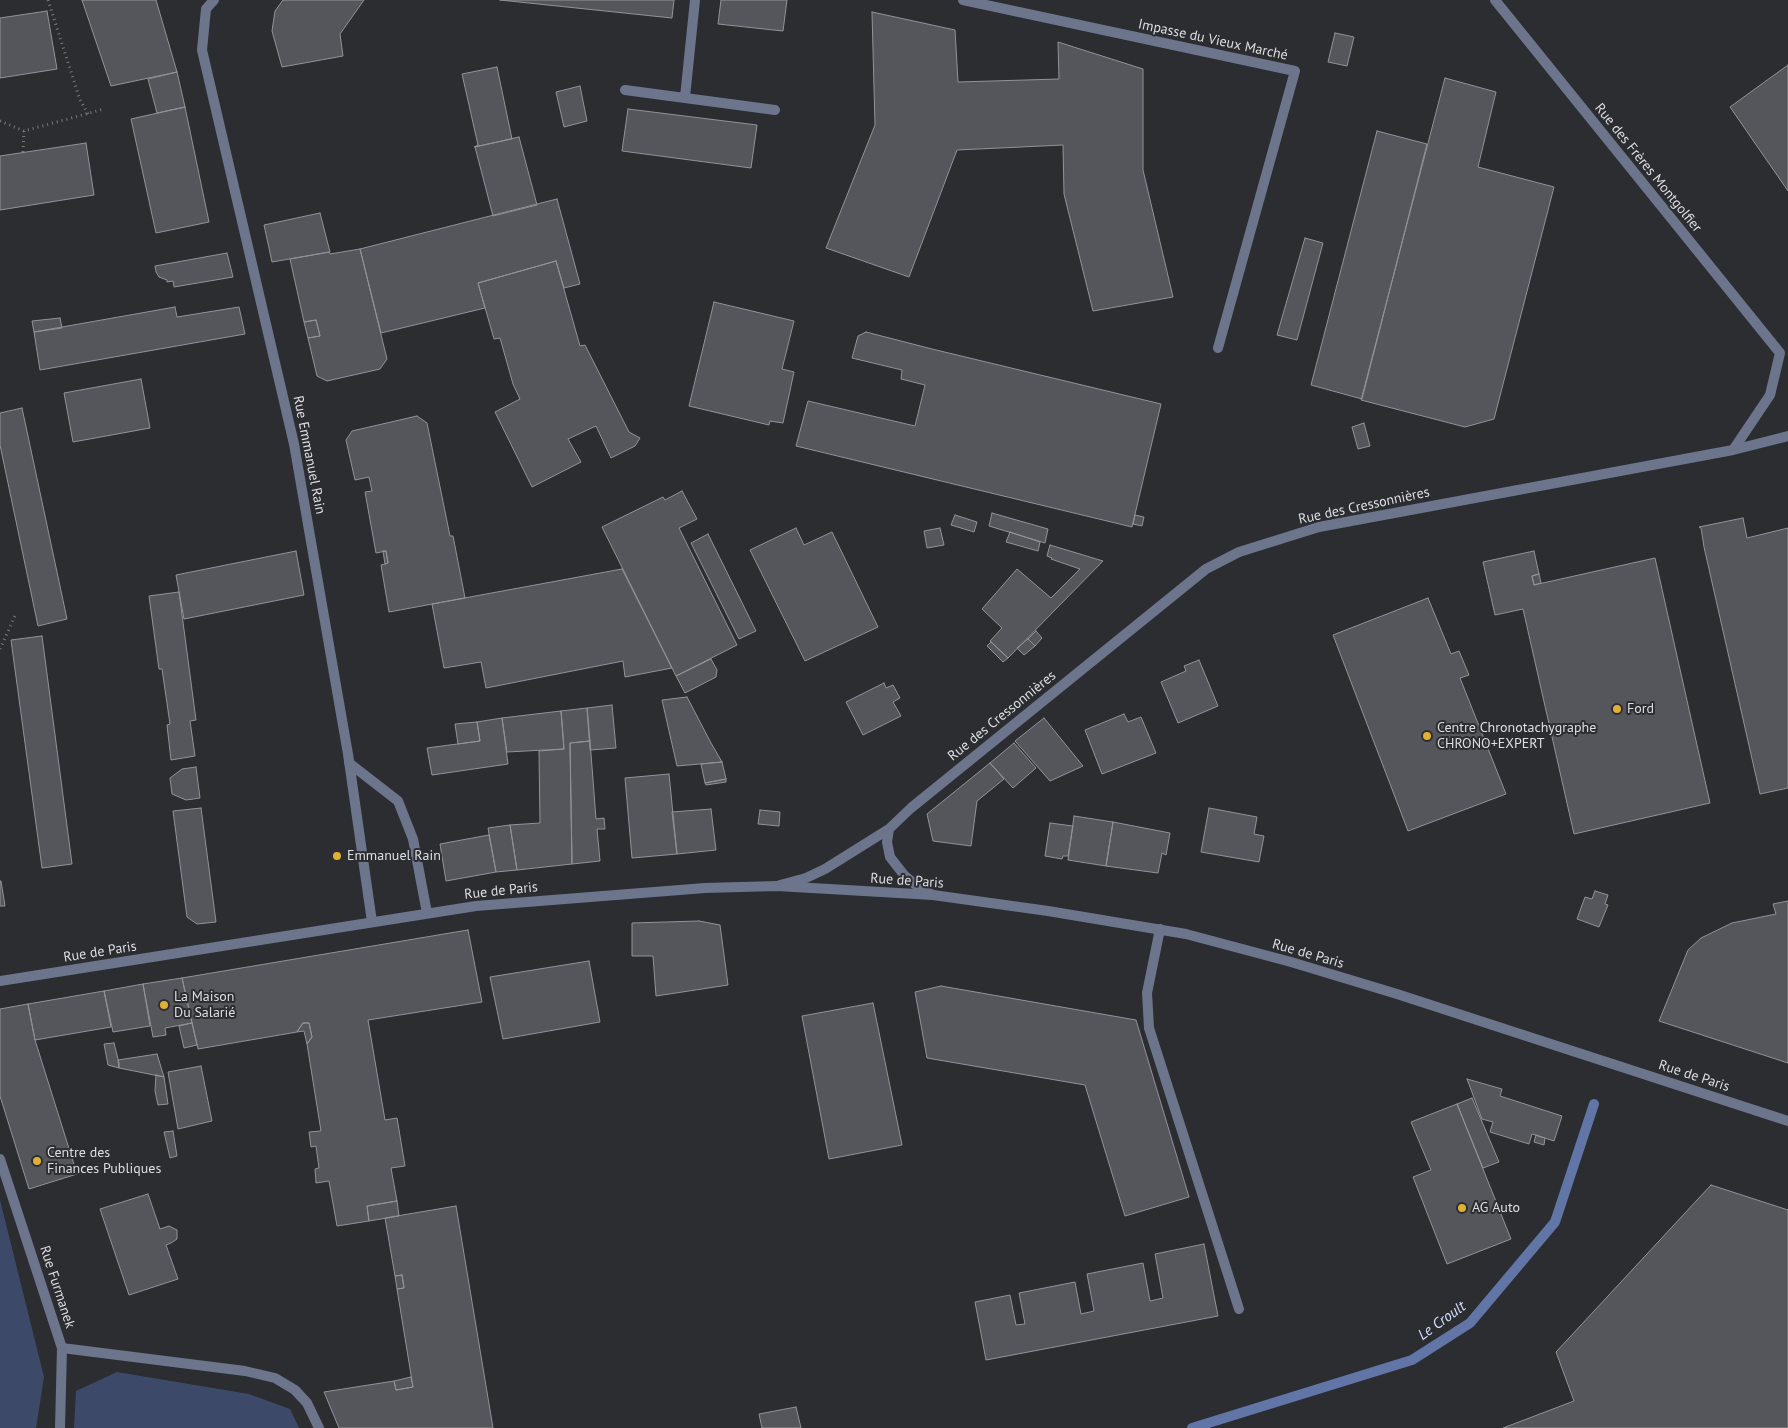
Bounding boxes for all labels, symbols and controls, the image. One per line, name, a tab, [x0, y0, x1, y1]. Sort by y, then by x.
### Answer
street label: Impasse du Vieux Marché	[1137, 16, 1289, 64]
street label: Rue des Frères Montgolfier	[1591, 100, 1705, 236]
street label: Rue Emmanuel Rain	[289, 394, 329, 516]
street label: Rue des Cressonnières	[1297, 484, 1431, 528]
street label: Rue des Cressonnières	[945, 667, 1059, 765]
place label: Ford	[1627, 701, 1654, 717]
marker: Ford	[1611, 703, 1623, 715]
place label: Centre Chronotachygraphe CHRONO+EXPERT	[1437, 720, 1596, 752]
marker: Centre Chronotachygraphe CHRONO+EXPERT	[1421, 730, 1433, 742]
place label: Emmanuel Rain	[347, 848, 441, 864]
marker: Emmanuel Rain	[331, 850, 343, 862]
street label: Rue de Paris	[870, 870, 944, 892]
street label: Rue de Paris	[463, 879, 539, 903]
street label: Rue de Paris	[1270, 936, 1346, 972]
street label: Rue de Paris	[62, 938, 138, 966]
place label: La Maison Du Salarié	[174, 989, 235, 1022]
marker: La Maison Du Salarié	[158, 999, 170, 1011]
street label: Rue de Paris	[1656, 1057, 1732, 1095]
place label: Centre des Finances Publiques	[47, 1145, 161, 1178]
marker: Centre des Finances Publiques	[31, 1155, 43, 1167]
place label: AG Auto	[1472, 1200, 1520, 1216]
marker: AG Auto	[1456, 1202, 1468, 1214]
street label: Rue Furmanek	[36, 1244, 78, 1330]
water label: Le Croult	[1415, 1298, 1469, 1344]

